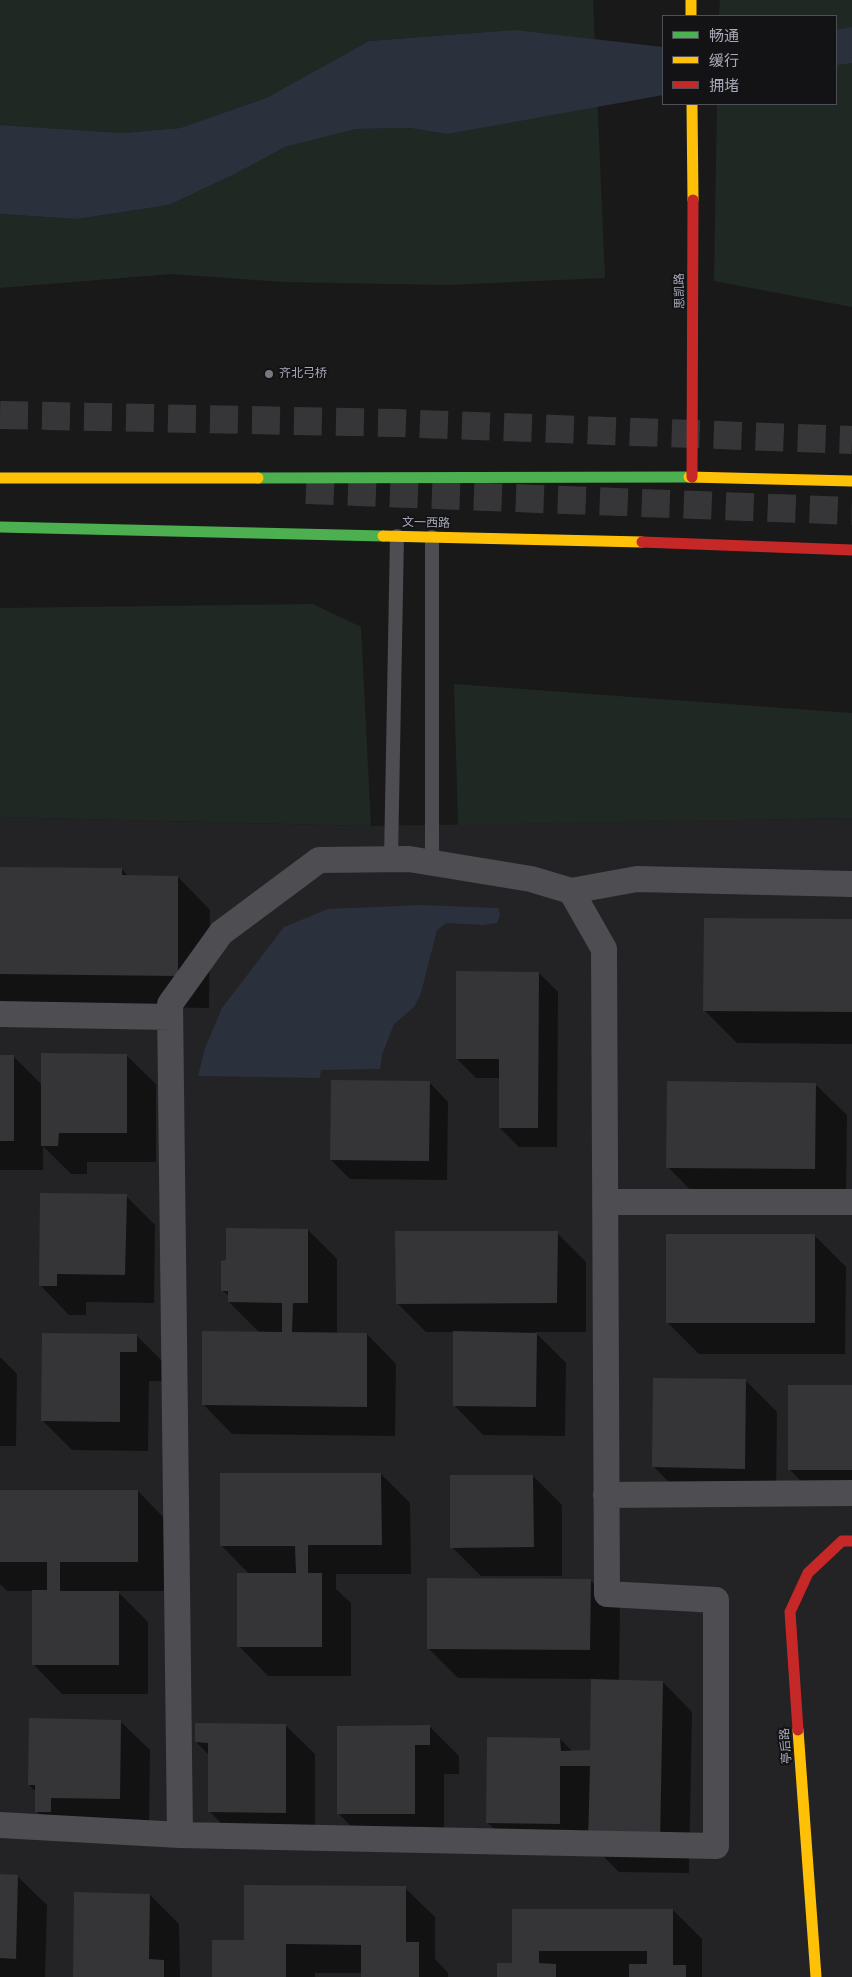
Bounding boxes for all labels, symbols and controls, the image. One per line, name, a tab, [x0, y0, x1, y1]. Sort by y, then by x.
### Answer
legend	[662, 15, 837, 105]
text: 畅通	[709, 26, 739, 45]
text: 缓行	[709, 51, 739, 70]
text: 拥堵	[709, 76, 739, 95]
street label: 思凯路	[672, 273, 688, 309]
place label: 齐北弓桥	[279, 367, 327, 381]
marker: 齐北弓桥	[263, 368, 275, 380]
street label: 文一西路	[402, 515, 450, 531]
street label: 亭后路	[778, 1728, 794, 1764]

